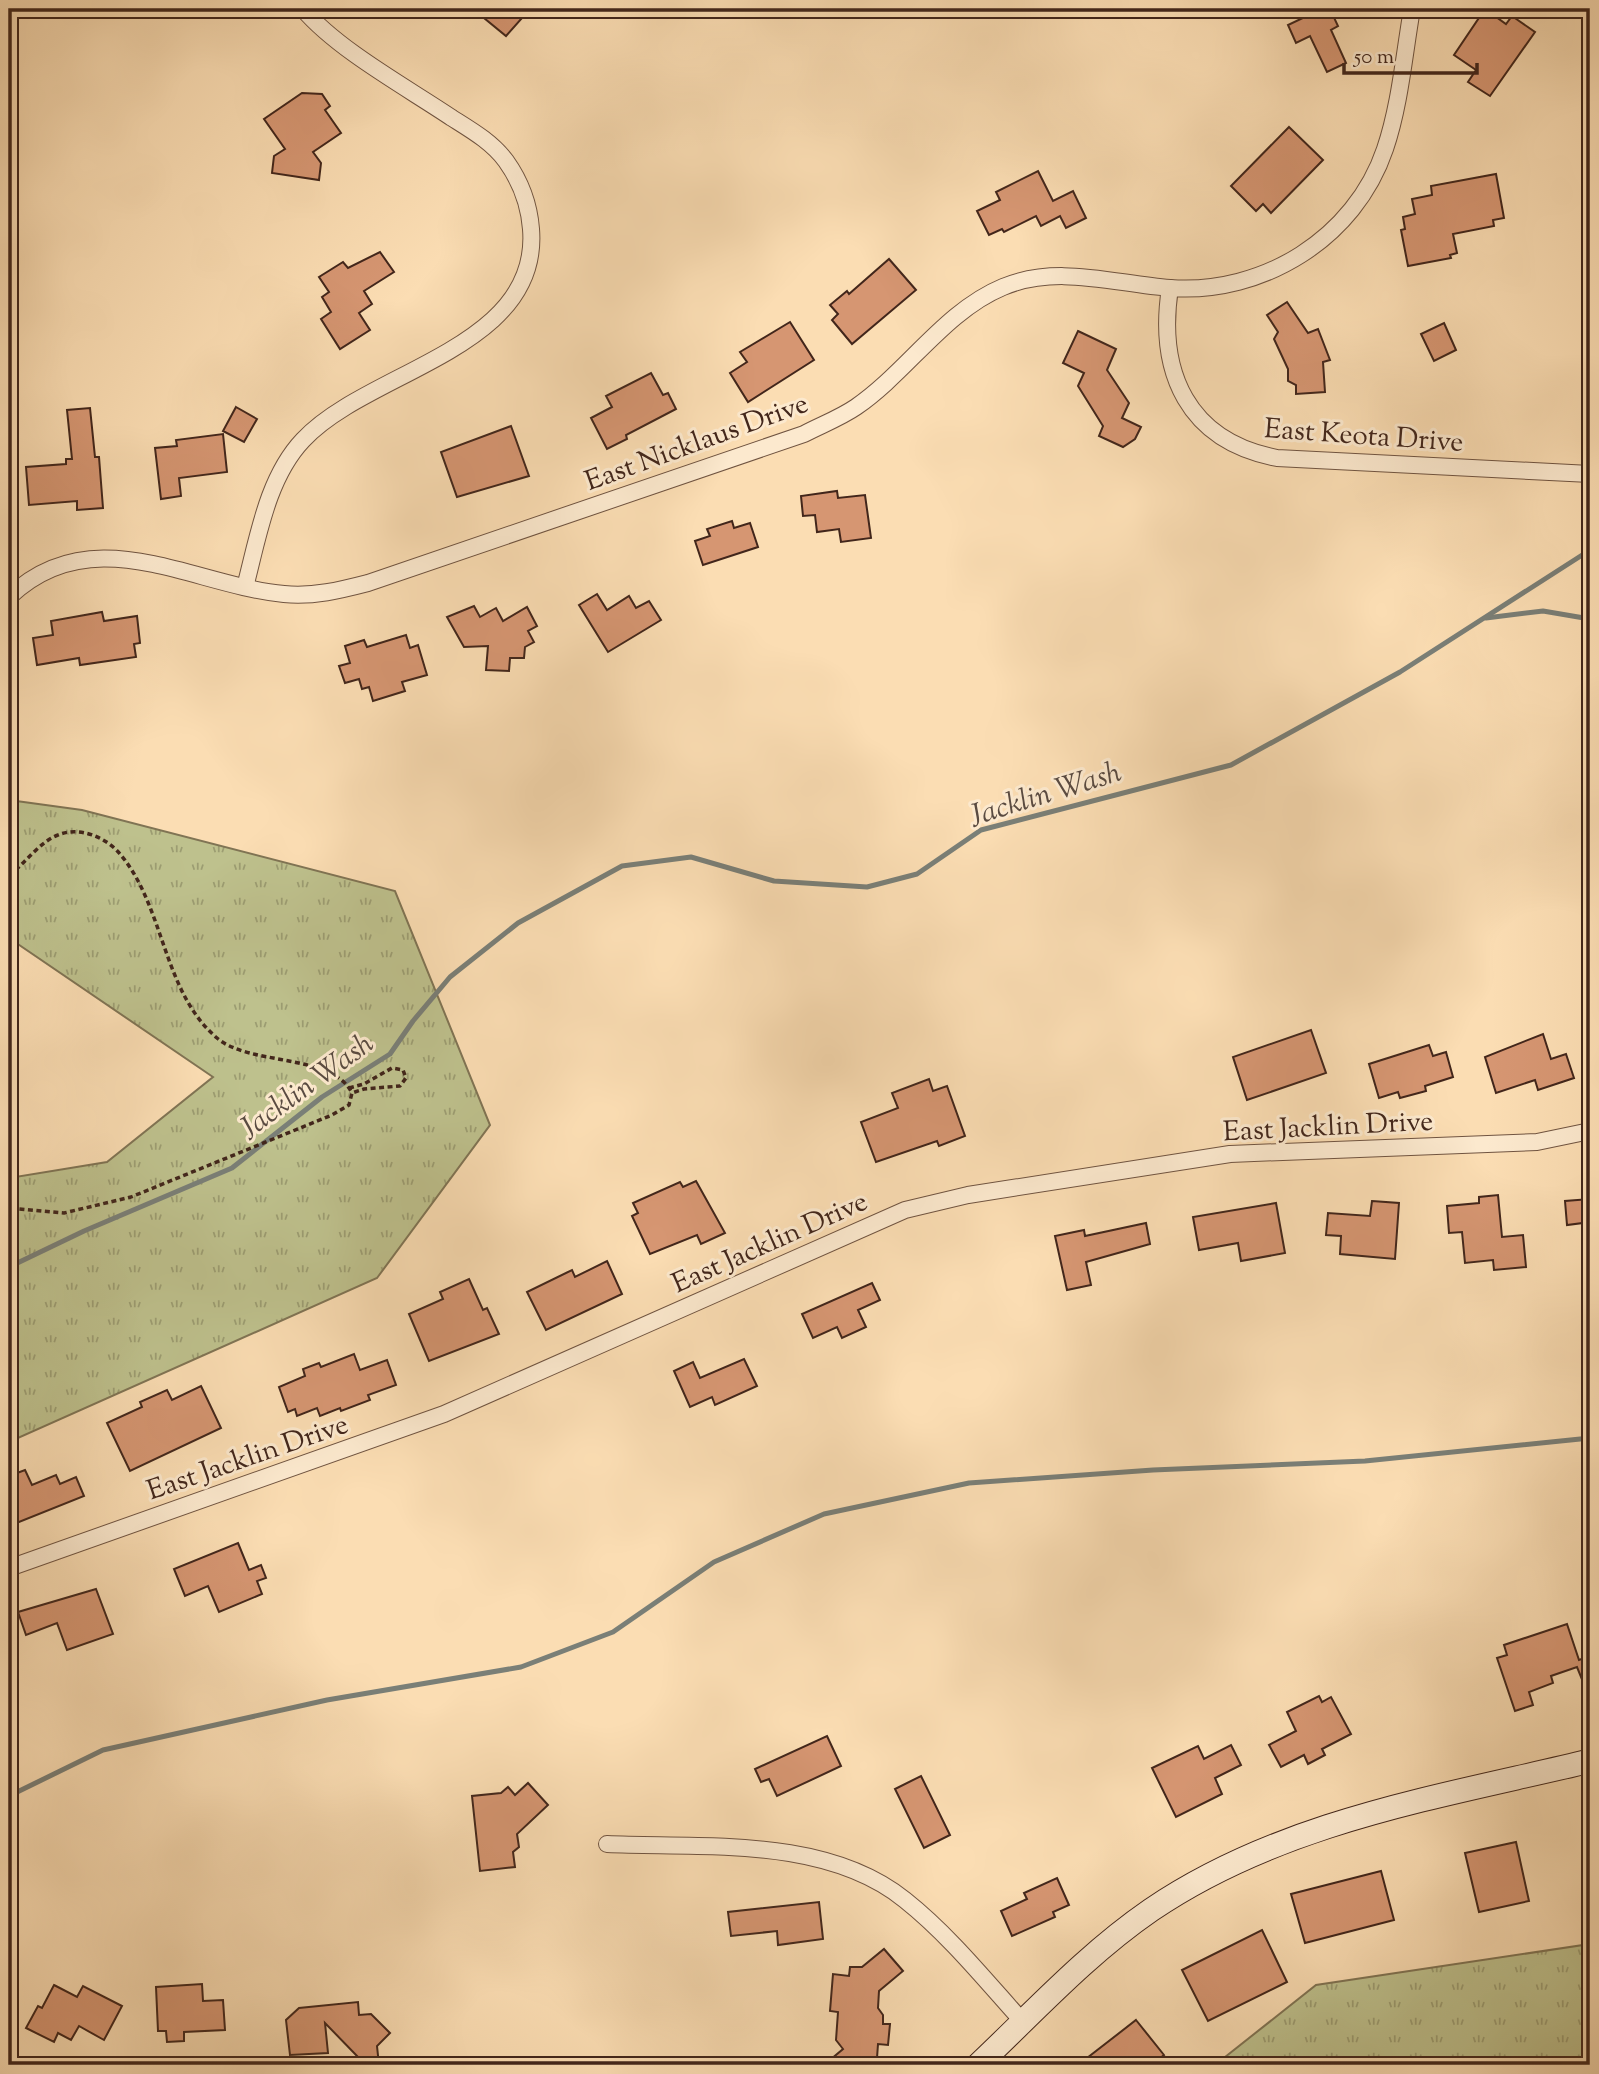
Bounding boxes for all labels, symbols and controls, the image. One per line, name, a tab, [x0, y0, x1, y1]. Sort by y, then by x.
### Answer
scale bar	[1344, 32, 1476, 76]
text: 50 m	[1353, 43, 1394, 73]
street label: East Nicklaus Drive	[580, 385, 814, 503]
street label: East Keota Drive	[1263, 410, 1465, 464]
water label: Jacklin Wash	[964, 752, 1127, 839]
water label: Jacklin Wash	[231, 1023, 384, 1151]
street label: East Jacklin Drive	[1222, 1103, 1434, 1153]
street label: East Jacklin Drive	[666, 1183, 874, 1305]
street label: East Jacklin Drive	[142, 1406, 354, 1512]

